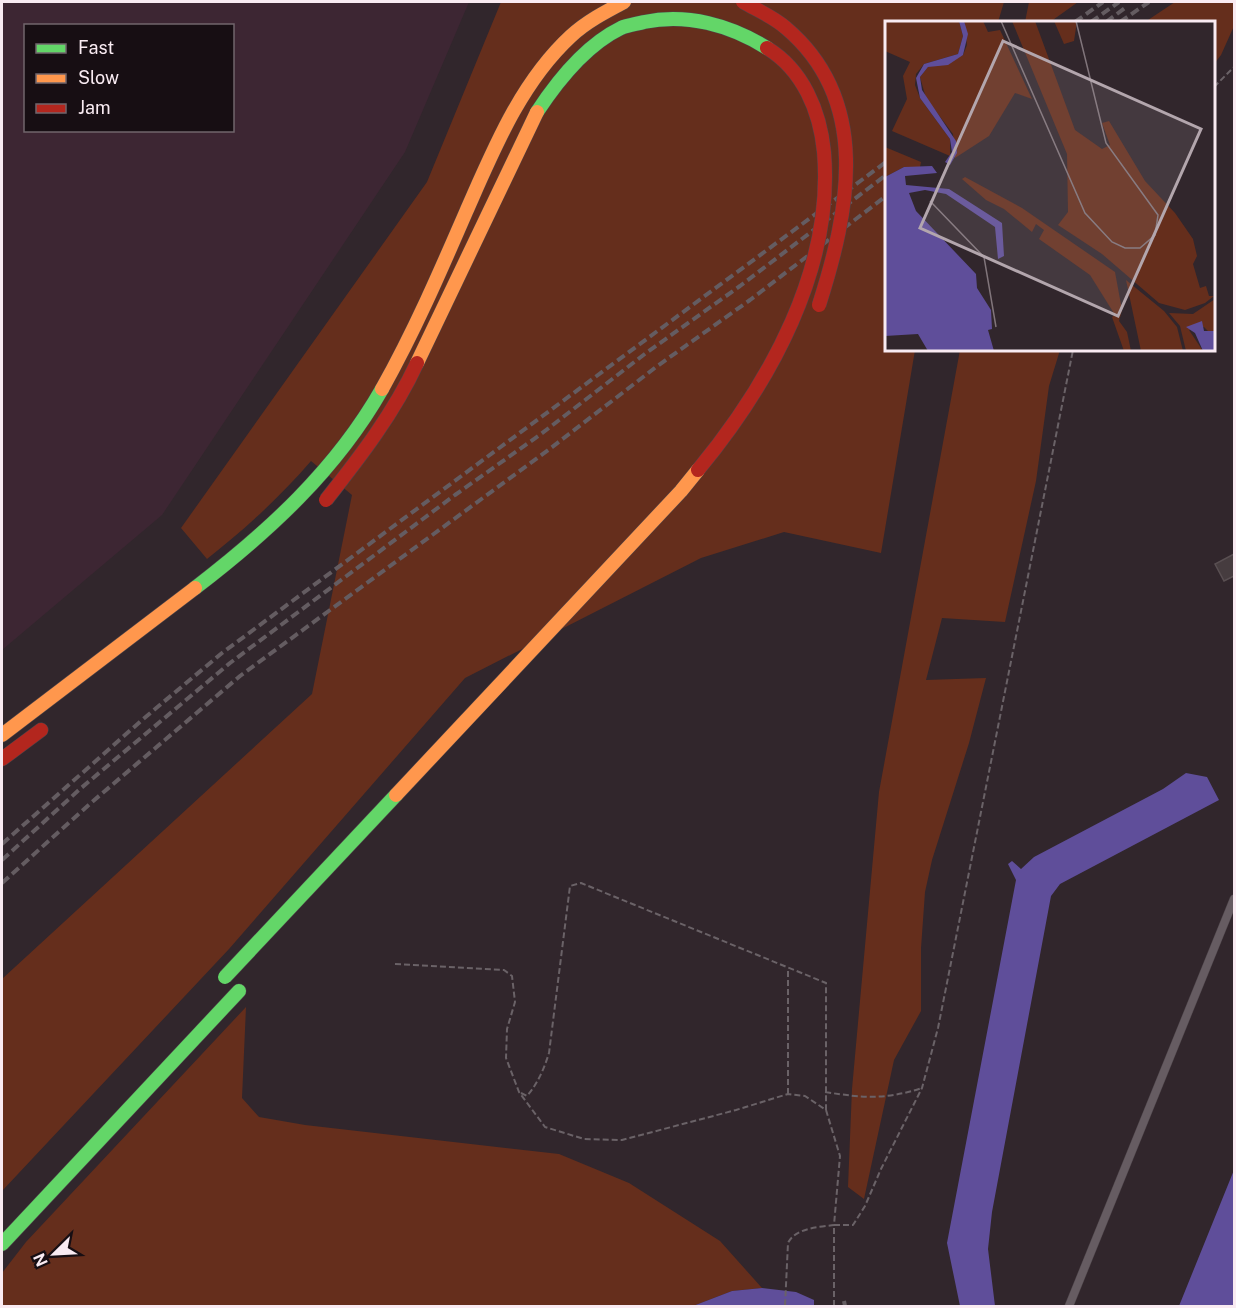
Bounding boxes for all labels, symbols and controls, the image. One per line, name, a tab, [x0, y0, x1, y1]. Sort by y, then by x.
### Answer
inset map	[885, 21, 1215, 351]
legend	[24, 24, 234, 132]
text: Fast	[78, 37, 114, 58]
text: Slow	[78, 67, 119, 88]
text: Jam	[78, 97, 111, 118]
north arrow	[24, 1224, 84, 1284]
text: N	[30, 1250, 52, 1269]

